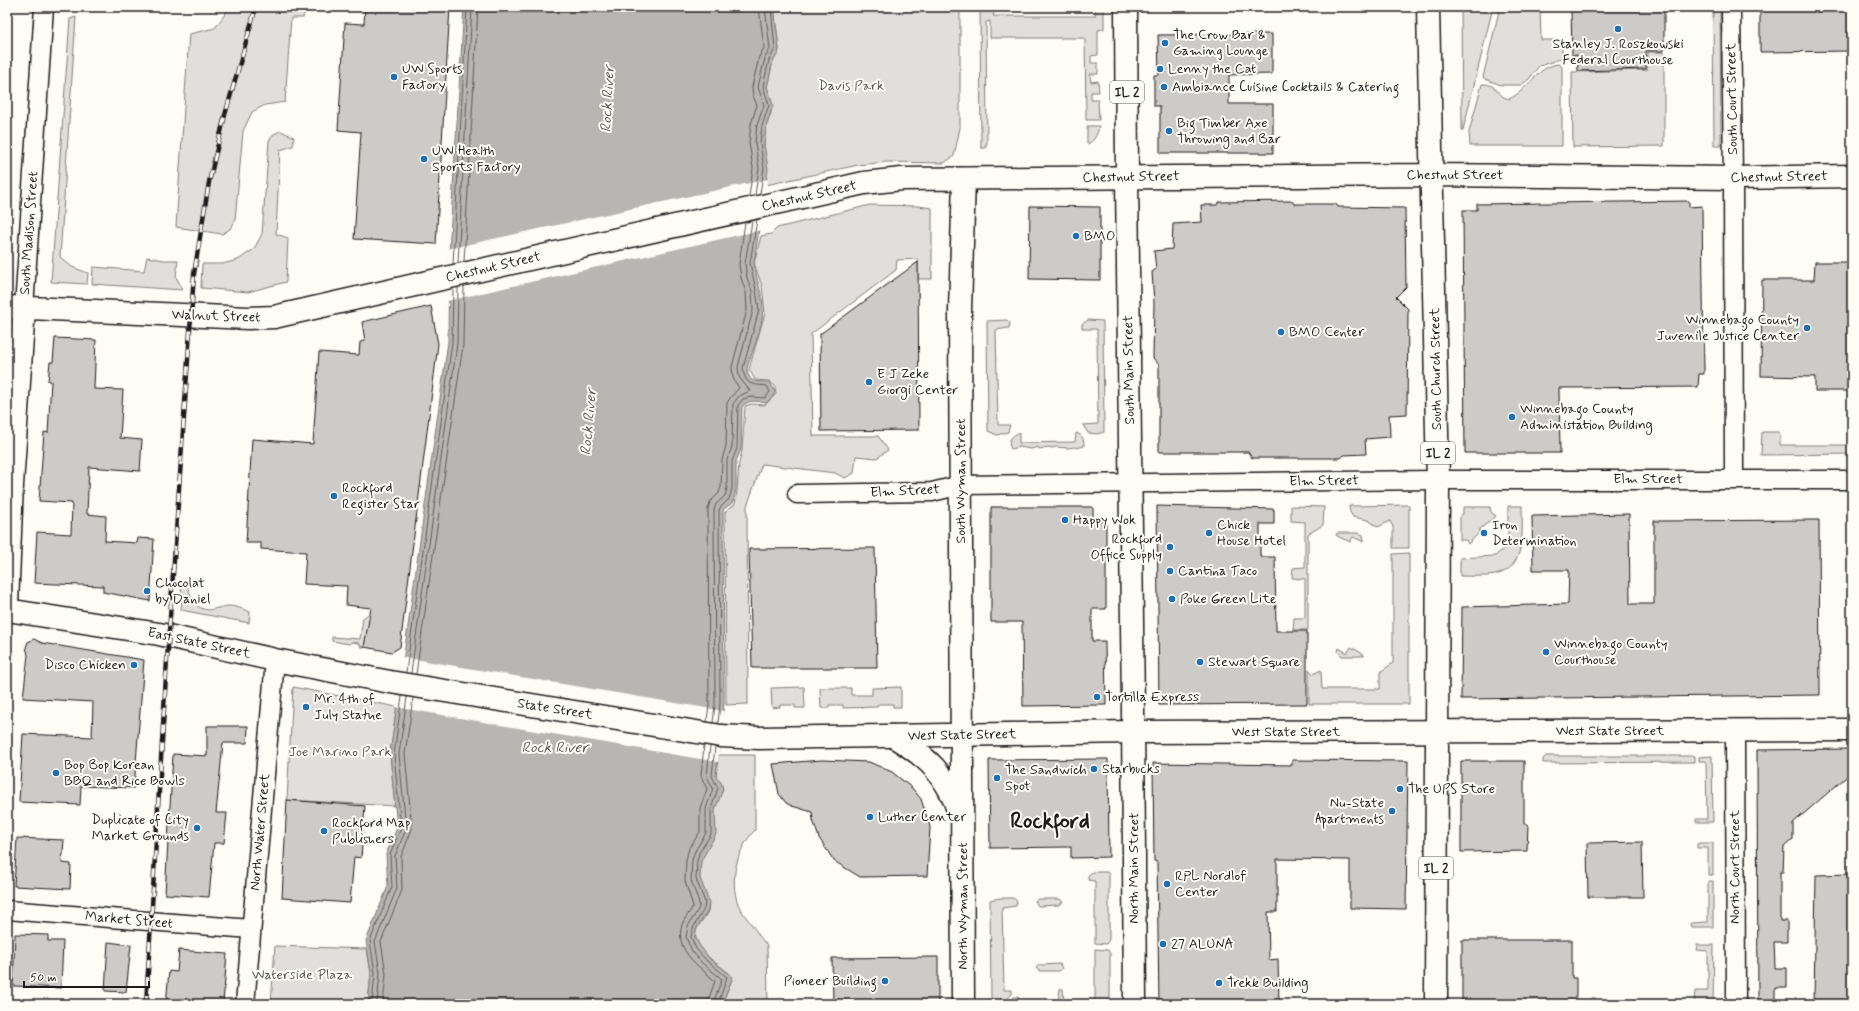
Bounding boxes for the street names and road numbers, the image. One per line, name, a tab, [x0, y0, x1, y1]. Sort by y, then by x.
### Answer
street label: South Court Street	[1722, 42, 1742, 155]
road number: IL 2	[1110, 81, 1144, 103]
street label: Chestnut Street	[1407, 166, 1504, 184]
street label: Chestnut Street	[1082, 167, 1180, 187]
street label: Chestnut Street	[1730, 167, 1828, 187]
street label: South Madison Street	[16, 171, 42, 295]
street label: Chestnut Street	[760, 176, 859, 216]
street label: Chestnut Street	[444, 247, 543, 287]
street label: Walnut Street	[171, 305, 261, 327]
street label: South Church Street	[1426, 307, 1446, 430]
street label: South Main Street	[1119, 315, 1139, 425]
street label: South Wyman Street	[952, 418, 970, 544]
road number: IL 2	[1421, 442, 1455, 464]
street label: Elm Street	[1613, 470, 1683, 488]
street label: Elm Street	[1289, 471, 1359, 491]
street label: Elm Street	[870, 480, 941, 502]
street label: East State Street	[146, 623, 253, 663]
street label: State Street	[516, 694, 595, 724]
street label: West State Street	[1556, 722, 1665, 740]
street label: West State Street	[1232, 723, 1341, 741]
street label: West State Street	[908, 725, 1017, 745]
street label: North Water Street	[246, 772, 274, 891]
street label: North Court Street	[1726, 809, 1744, 924]
street label: North Main Street	[1125, 812, 1143, 924]
street label: North Wyman Street	[954, 842, 972, 970]
road number: IL 2	[1419, 857, 1453, 879]
street label: Market Street	[84, 907, 174, 933]

